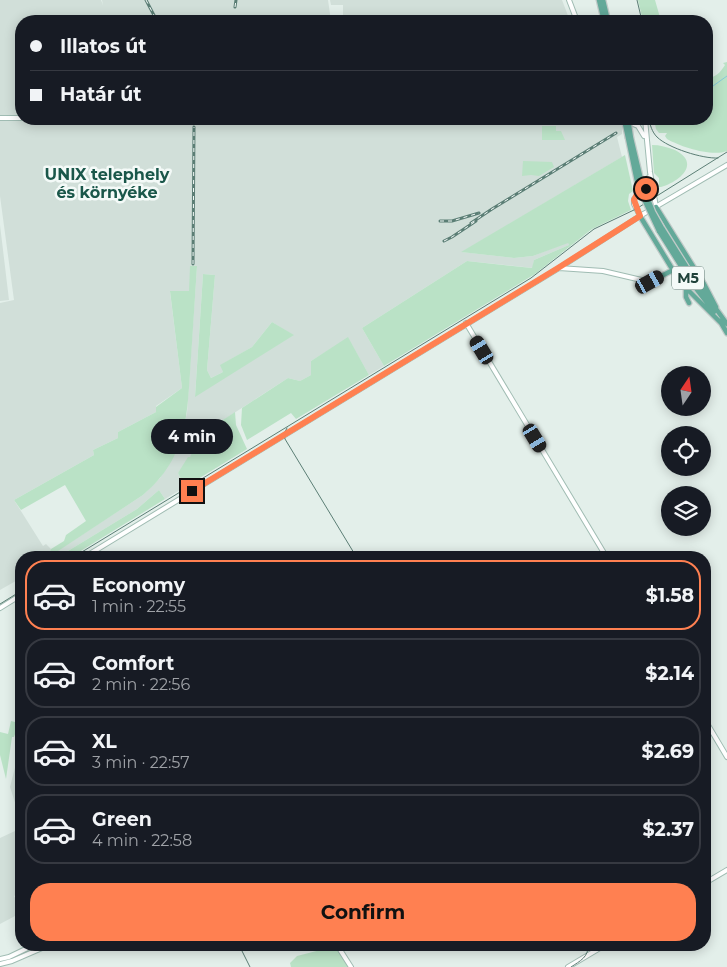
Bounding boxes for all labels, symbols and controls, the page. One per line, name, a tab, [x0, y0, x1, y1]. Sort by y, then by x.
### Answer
text: Illatos út	[60, 35, 147, 58]
text: Határ út	[60, 83, 142, 106]
district label: UNIX telephely és környéke	[45, 165, 170, 202]
route start	[635, 178, 657, 200]
road number: M5	[672, 266, 704, 290]
car	[633, 268, 666, 296]
car	[467, 333, 496, 367]
north arrow	[661, 366, 711, 416]
map controls	[661, 366, 711, 536]
callout: 4 min	[151, 418, 233, 454]
car	[520, 421, 549, 455]
button: locate	[661, 426, 711, 476]
text: 4 min	[168, 427, 216, 446]
route end	[181, 480, 203, 502]
button: layers	[661, 486, 711, 536]
icon: car	[32, 573, 77, 618]
text: Economy	[92, 574, 185, 597]
text: $1.58	[646, 584, 694, 607]
text: 1 min · 22:55	[92, 597, 186, 616]
icon: car	[32, 651, 77, 696]
text: Comfort	[92, 652, 174, 675]
text: $2.14	[645, 662, 694, 685]
text: 2 min · 22:56	[92, 675, 190, 694]
icon: car	[32, 729, 77, 774]
text: XL	[92, 730, 117, 753]
text: $2.69	[642, 740, 694, 763]
text: 3 min · 22:57	[92, 753, 190, 772]
icon: car	[32, 807, 77, 852]
text: Green	[92, 808, 152, 831]
text: $2.37	[642, 818, 694, 841]
text: 4 min · 22:58	[92, 831, 192, 850]
button: Confirm	[30, 883, 696, 941]

